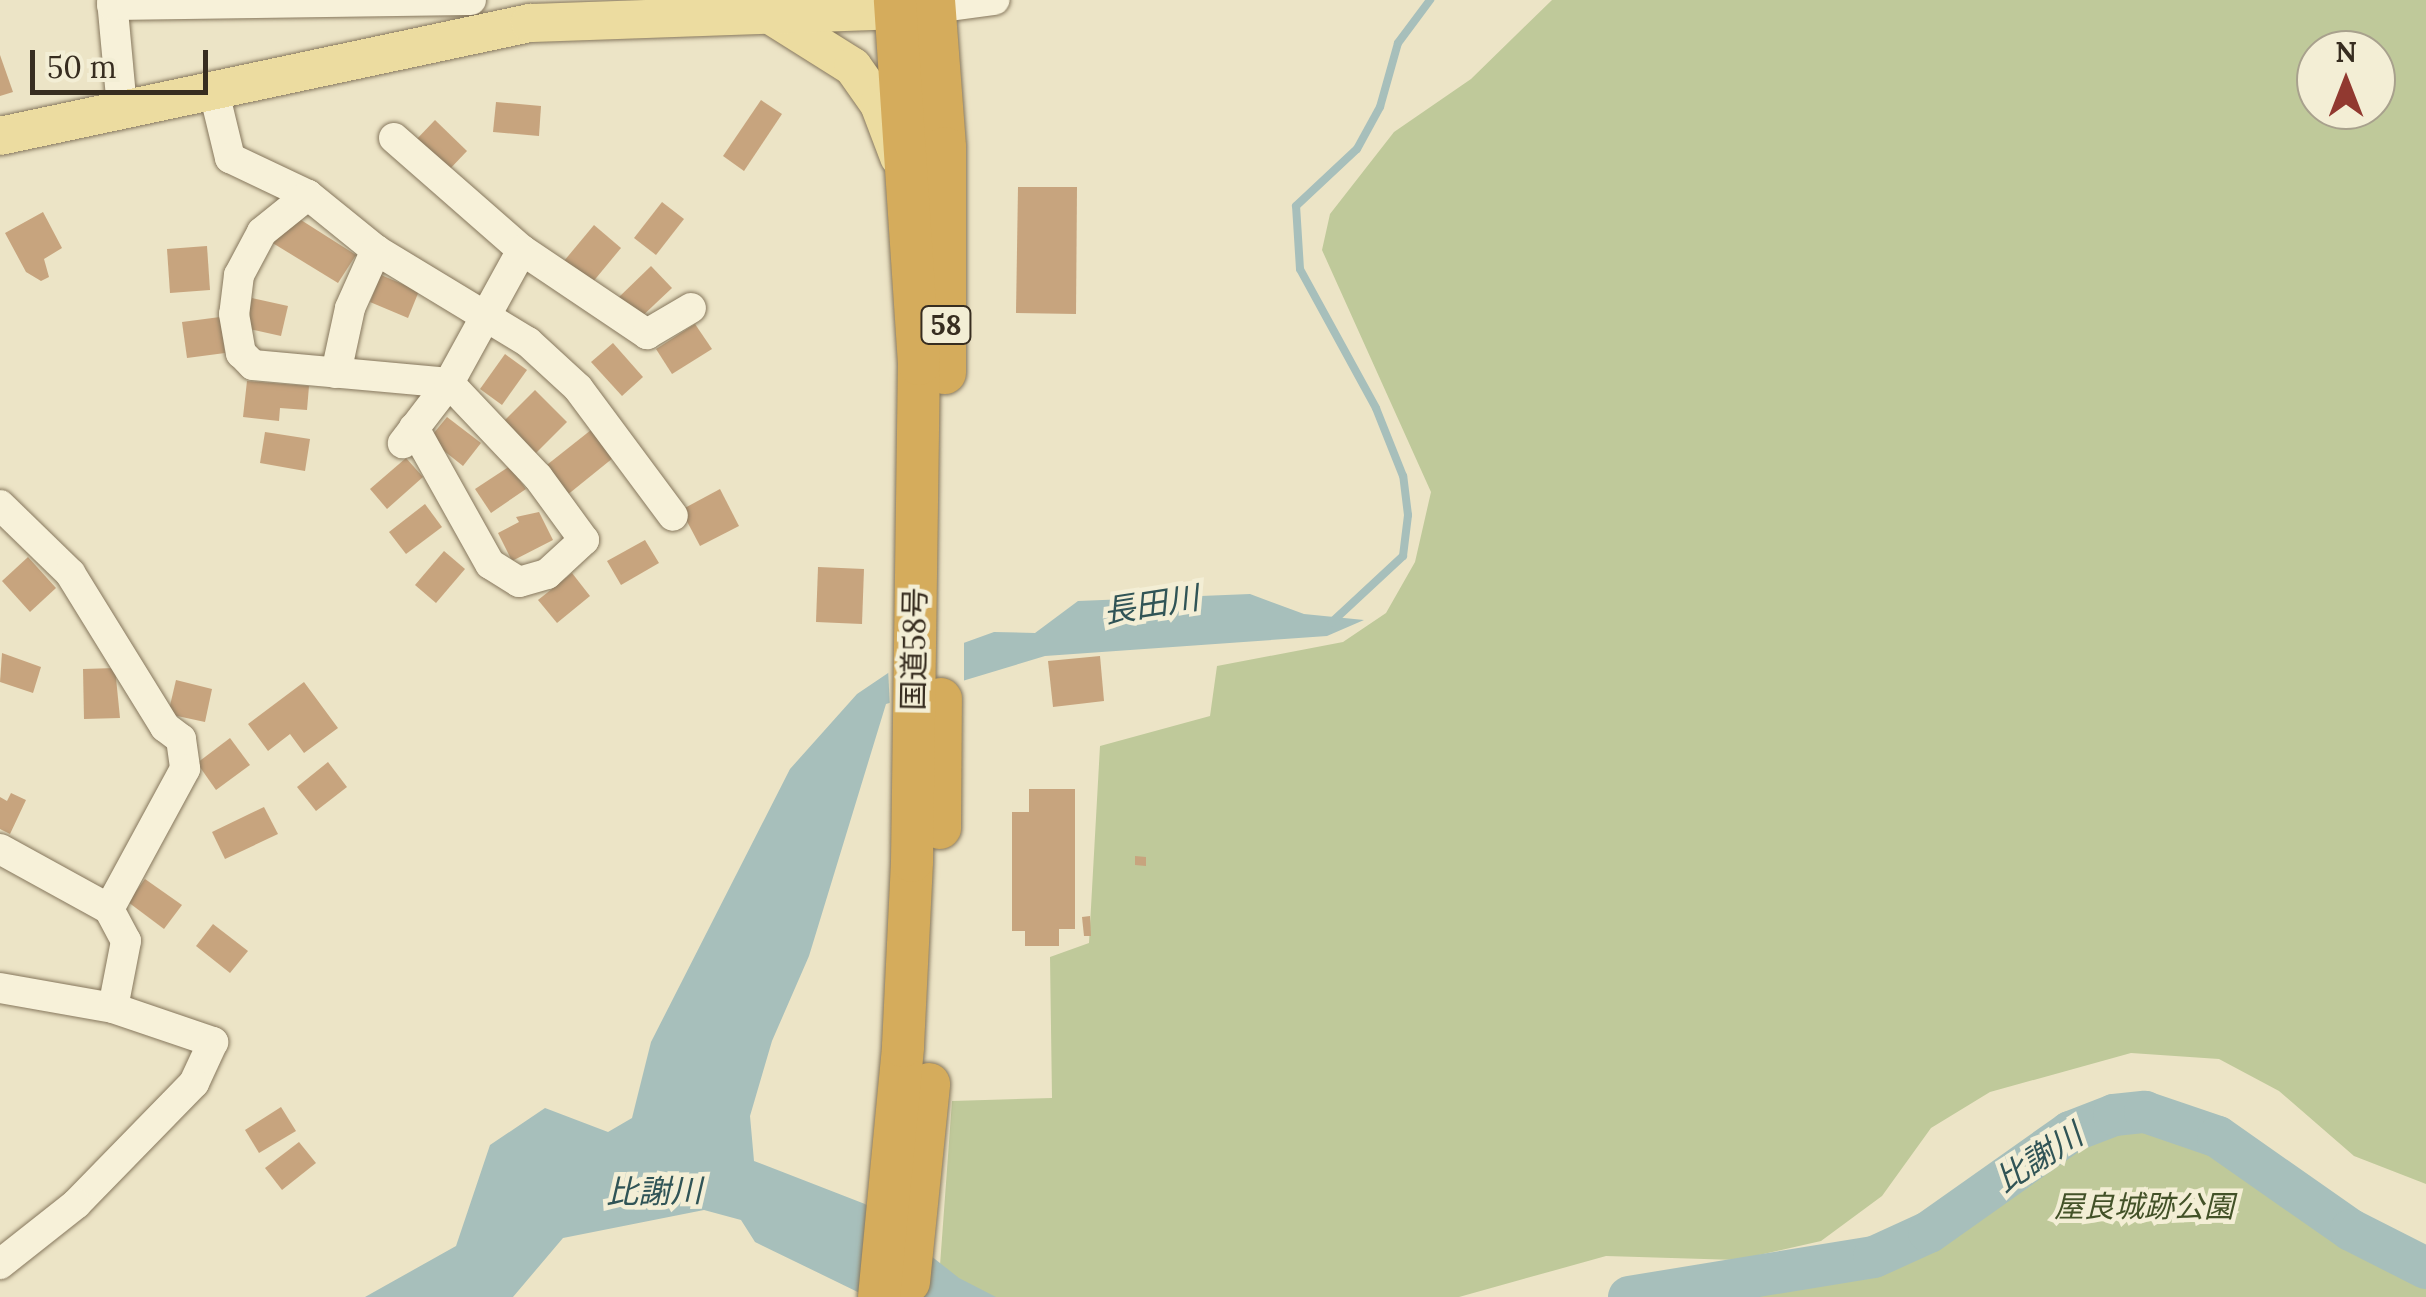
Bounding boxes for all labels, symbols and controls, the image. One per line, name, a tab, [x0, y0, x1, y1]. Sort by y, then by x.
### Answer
scale bar	[35, 30, 212, 92]
north arrow	[2296, 30, 2396, 130]
text: N	[2335, 34, 2357, 70]
text: 50 m	[47, 48, 117, 86]
road number: 58	[918, 302, 974, 348]
water label: 長田川	[1101, 579, 1201, 631]
street label: 国道58号	[895, 587, 933, 711]
water label: 比謝川	[1988, 1116, 2090, 1200]
water label: 比謝川	[606, 1172, 702, 1212]
park label: 屋良城跡公園	[2054, 1188, 2234, 1224]

